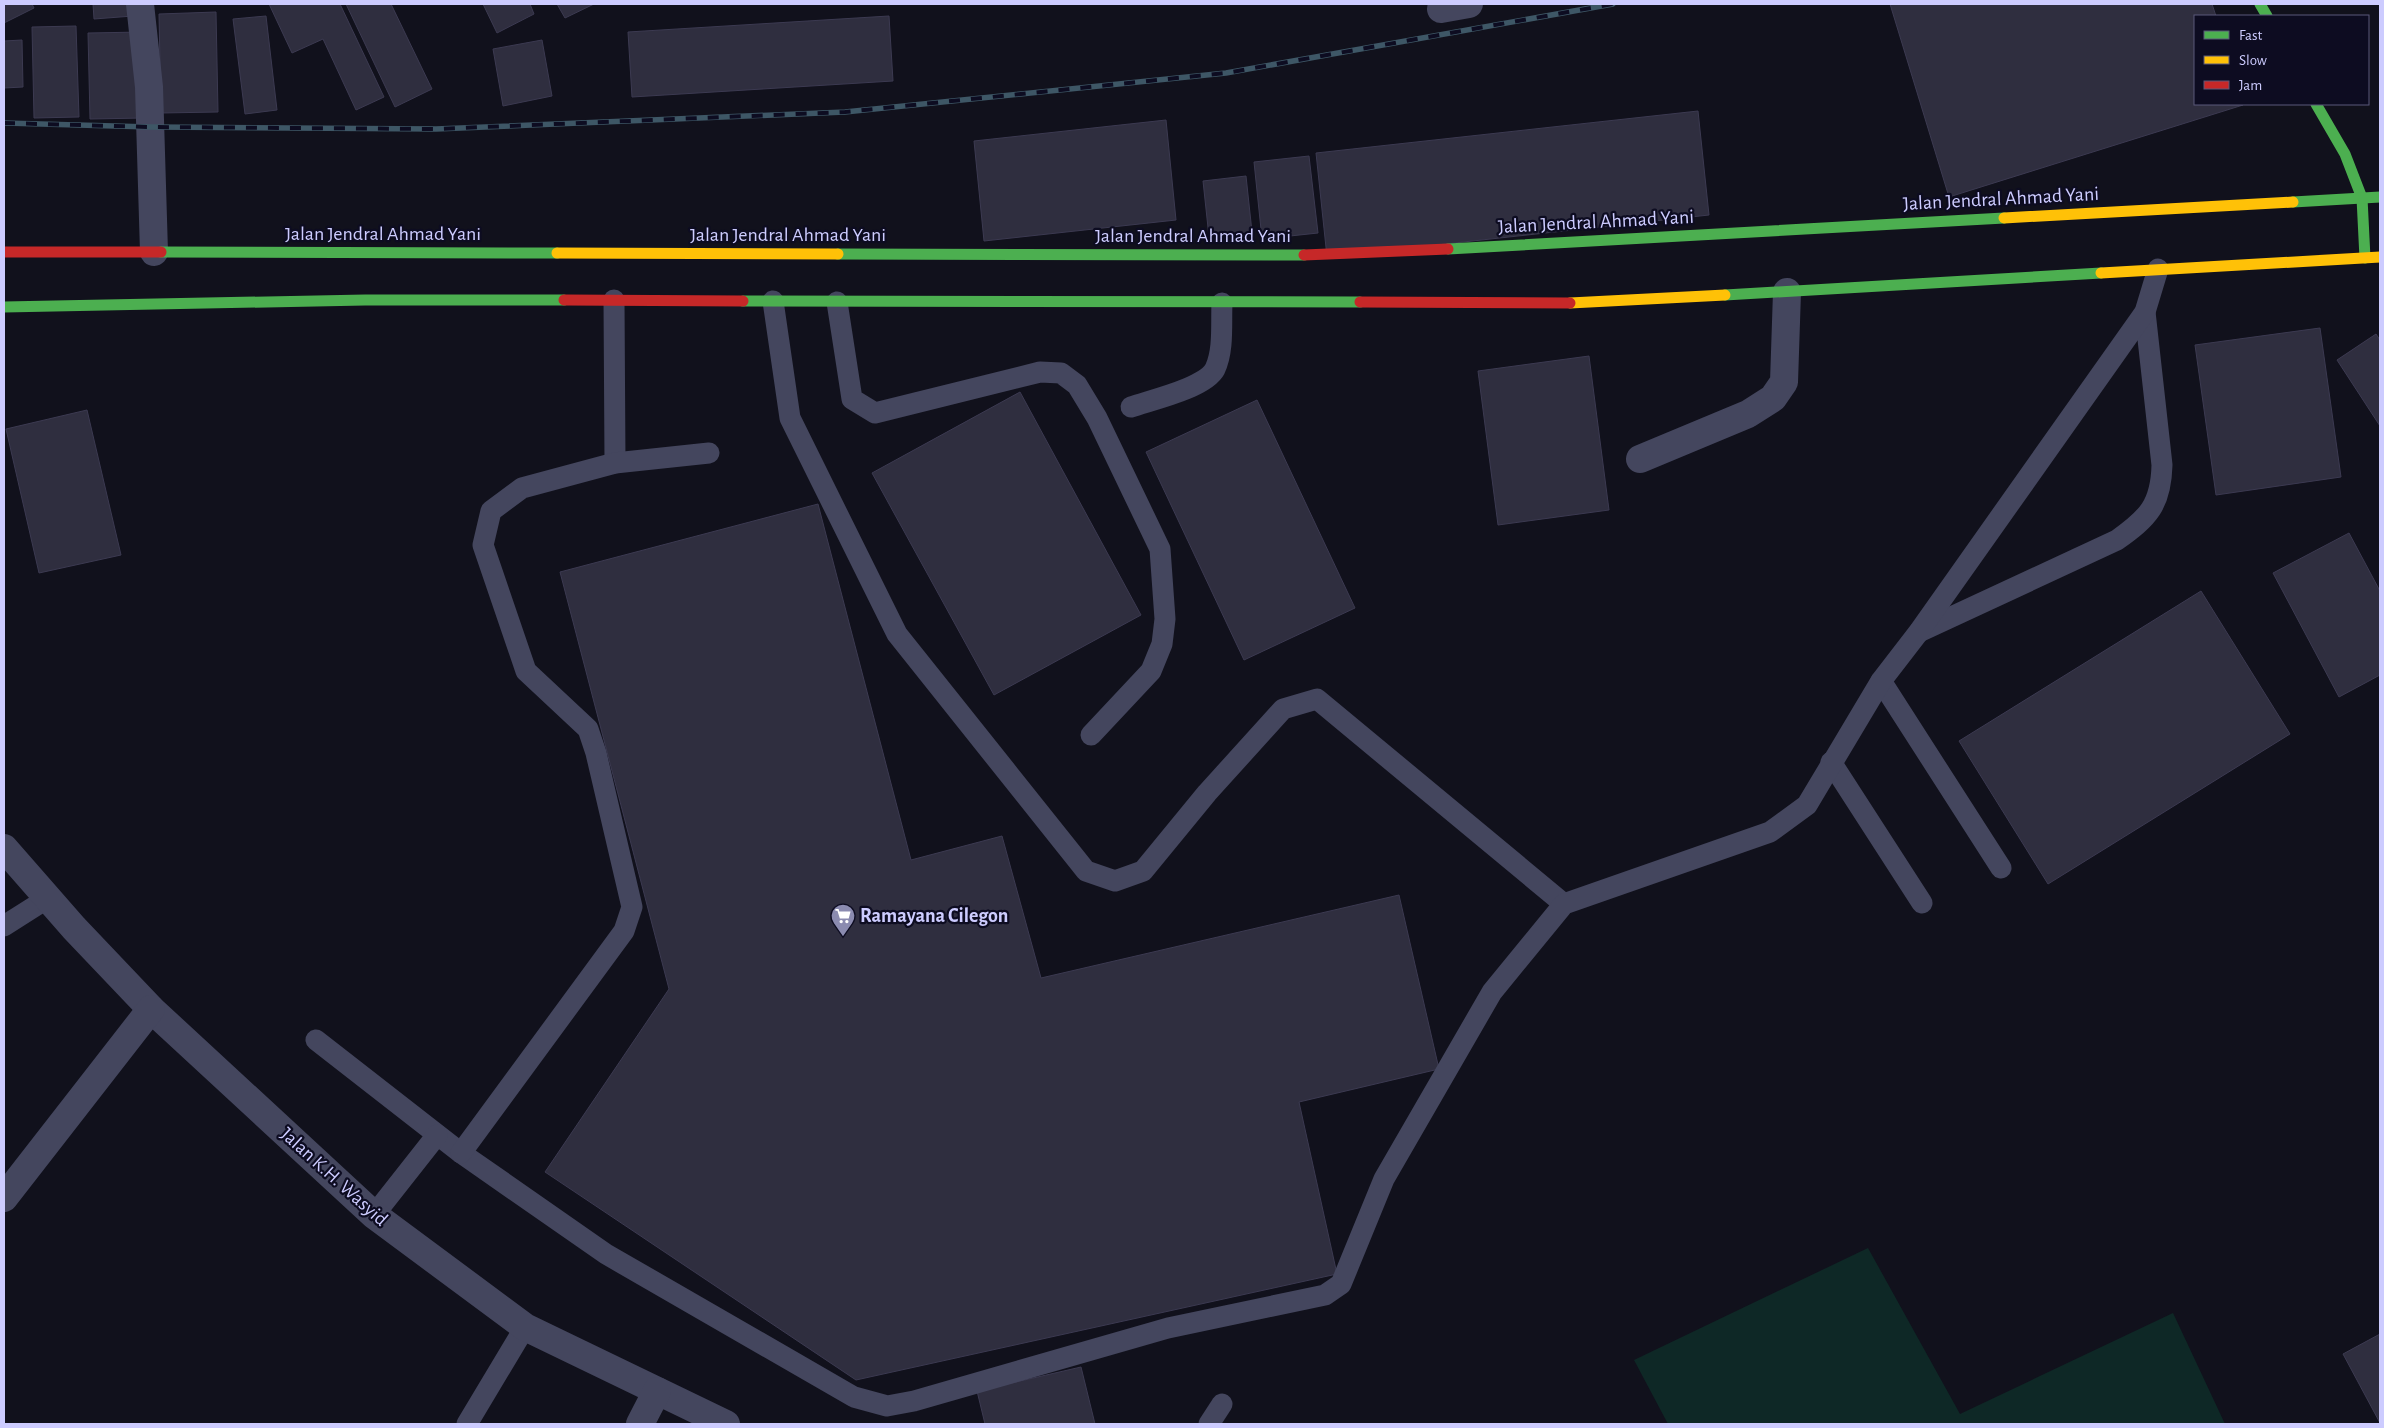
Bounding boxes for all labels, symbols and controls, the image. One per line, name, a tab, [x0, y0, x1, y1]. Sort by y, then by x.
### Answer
legend	[2194, 15, 2369, 105]
text: Fast	[2239, 28, 2263, 43]
text: Slow	[2239, 53, 2267, 68]
text: Jam	[2239, 78, 2262, 93]
street label: Jalan Jendral Ahmad Yani	[1903, 184, 2099, 214]
street label: Jalan Jendral Ahmad Yani	[1498, 207, 1694, 237]
street label: Jalan Jendral Ahmad Yani	[285, 224, 481, 244]
street label: Jalan Jendral Ahmad Yani	[690, 225, 886, 245]
street label: Jalan Jendral Ahmad Yani	[1095, 226, 1291, 246]
supermarket icon: Ramayana Cilegon	[830, 903, 856, 937]
place label: Ramayana Cilegon	[860, 906, 1008, 926]
street label: Jalan K.H. Wasyid	[277, 1124, 391, 1230]

